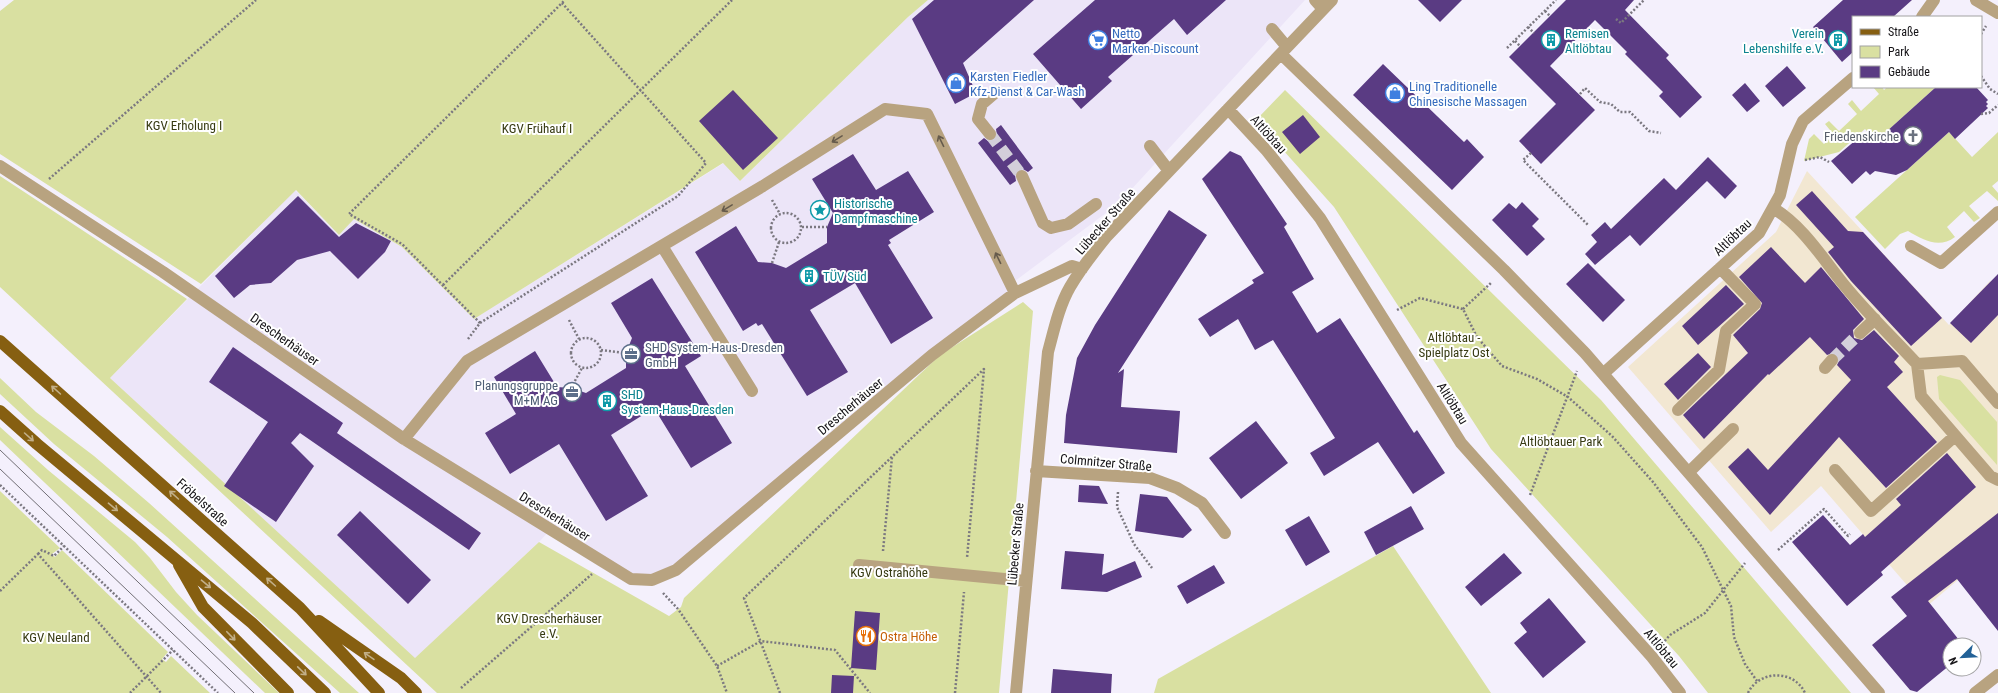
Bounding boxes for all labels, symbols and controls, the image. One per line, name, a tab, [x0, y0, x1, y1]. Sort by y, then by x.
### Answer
legend	[1852, 16, 1982, 88]
text: Straße	[1888, 25, 1919, 39]
place label: Netto Marken-Discount	[1112, 26, 1199, 56]
place label: Remisen Altlöbtau	[1565, 26, 1612, 56]
place label: Verein Lebenshilfe e.V.	[1743, 26, 1824, 56]
supermarket icon: Netto Marken-Discount	[1087, 29, 1109, 51]
building icon: Remisen Altlöbtau	[1540, 29, 1562, 51]
building icon: Verein Lebenshilfe e.V.	[1827, 29, 1849, 51]
text: Park	[1888, 45, 1910, 59]
text: Gebäude	[1888, 65, 1930, 79]
place label: Karsten Fiedler Kfz-Dienst & Car-Wash	[970, 69, 1085, 99]
shop icon: Karsten Fiedler Kfz-Dienst & Car-Wash	[945, 72, 967, 94]
place label: Ling Traditionelle Chinesische Massagen	[1409, 79, 1527, 109]
shop icon: Ling Traditionelle Chinesische Massagen	[1384, 82, 1406, 104]
street label: Altlöbtau	[1247, 112, 1290, 157]
park label: KGV Erholung I	[146, 118, 222, 133]
park label: KGV Frühauf I	[502, 121, 572, 136]
church icon: Friedenskirche	[1902, 125, 1924, 147]
place label: Friedenskirche	[1824, 129, 1899, 144]
one-way arrow	[832, 135, 843, 143]
one-way arrow	[937, 135, 944, 147]
street label: Lübecker Straße	[1073, 185, 1138, 258]
place label: Historische Dampfmaschine	[834, 196, 918, 226]
place icon: Historische Dampfmaschine	[809, 199, 831, 221]
one-way arrow	[721, 204, 733, 212]
street label: Altlöbtau	[1710, 216, 1754, 259]
one-way arrow	[994, 252, 1001, 264]
building icon: TÜV Süd	[798, 265, 820, 287]
place label: TÜV Süd	[823, 269, 867, 284]
street label: Drescherhäuser	[247, 310, 322, 369]
park label: Altlöbtau - Spielplatz Ost	[1419, 330, 1490, 360]
place label: SHD System-Haus-Dresden GmbH	[645, 340, 783, 370]
office icon: SHD System-Haus-Dresden GmbH	[620, 343, 642, 365]
street label: Drescherhäuser	[815, 375, 886, 438]
place label: Planungsgruppe M+M AG	[475, 378, 558, 408]
street label: Altlöbtau	[1434, 380, 1471, 427]
office icon: Planungsgruppe M+M AG	[561, 381, 583, 403]
one-way arrow	[50, 386, 61, 395]
place label: SHD System-Haus-Dresden	[621, 387, 734, 417]
building icon: SHD System-Haus-Dresden	[596, 390, 618, 412]
one-way arrow	[24, 432, 34, 442]
park label: Altlöbtauer Park	[1520, 434, 1603, 449]
street label: Colmnitzer Straße	[1060, 451, 1152, 474]
street label: Fröbelstraße	[174, 475, 232, 530]
street label: Drescherhäuser	[517, 489, 593, 544]
one-way arrow	[169, 491, 179, 500]
street label: Lübecker Straße	[1004, 502, 1027, 586]
one-way arrow	[108, 503, 119, 512]
park label: KGV Ostrahöhe	[850, 565, 928, 580]
one-way arrow	[266, 577, 276, 586]
one-way arrow	[200, 580, 211, 589]
park label: KGV Drescherhäuser e.V.	[496, 611, 602, 641]
restaurant icon: Ostra Höhe	[855, 625, 877, 647]
street label: Altlöbtau	[1641, 626, 1682, 671]
place label: Ostra Höhe	[880, 629, 937, 644]
park label: KGV Neuland	[22, 630, 90, 645]
one-way arrow	[226, 631, 235, 641]
north arrow	[1942, 637, 1982, 677]
one-way arrow	[364, 652, 375, 660]
text: N	[1946, 655, 1961, 667]
one-way arrow	[297, 666, 307, 676]

